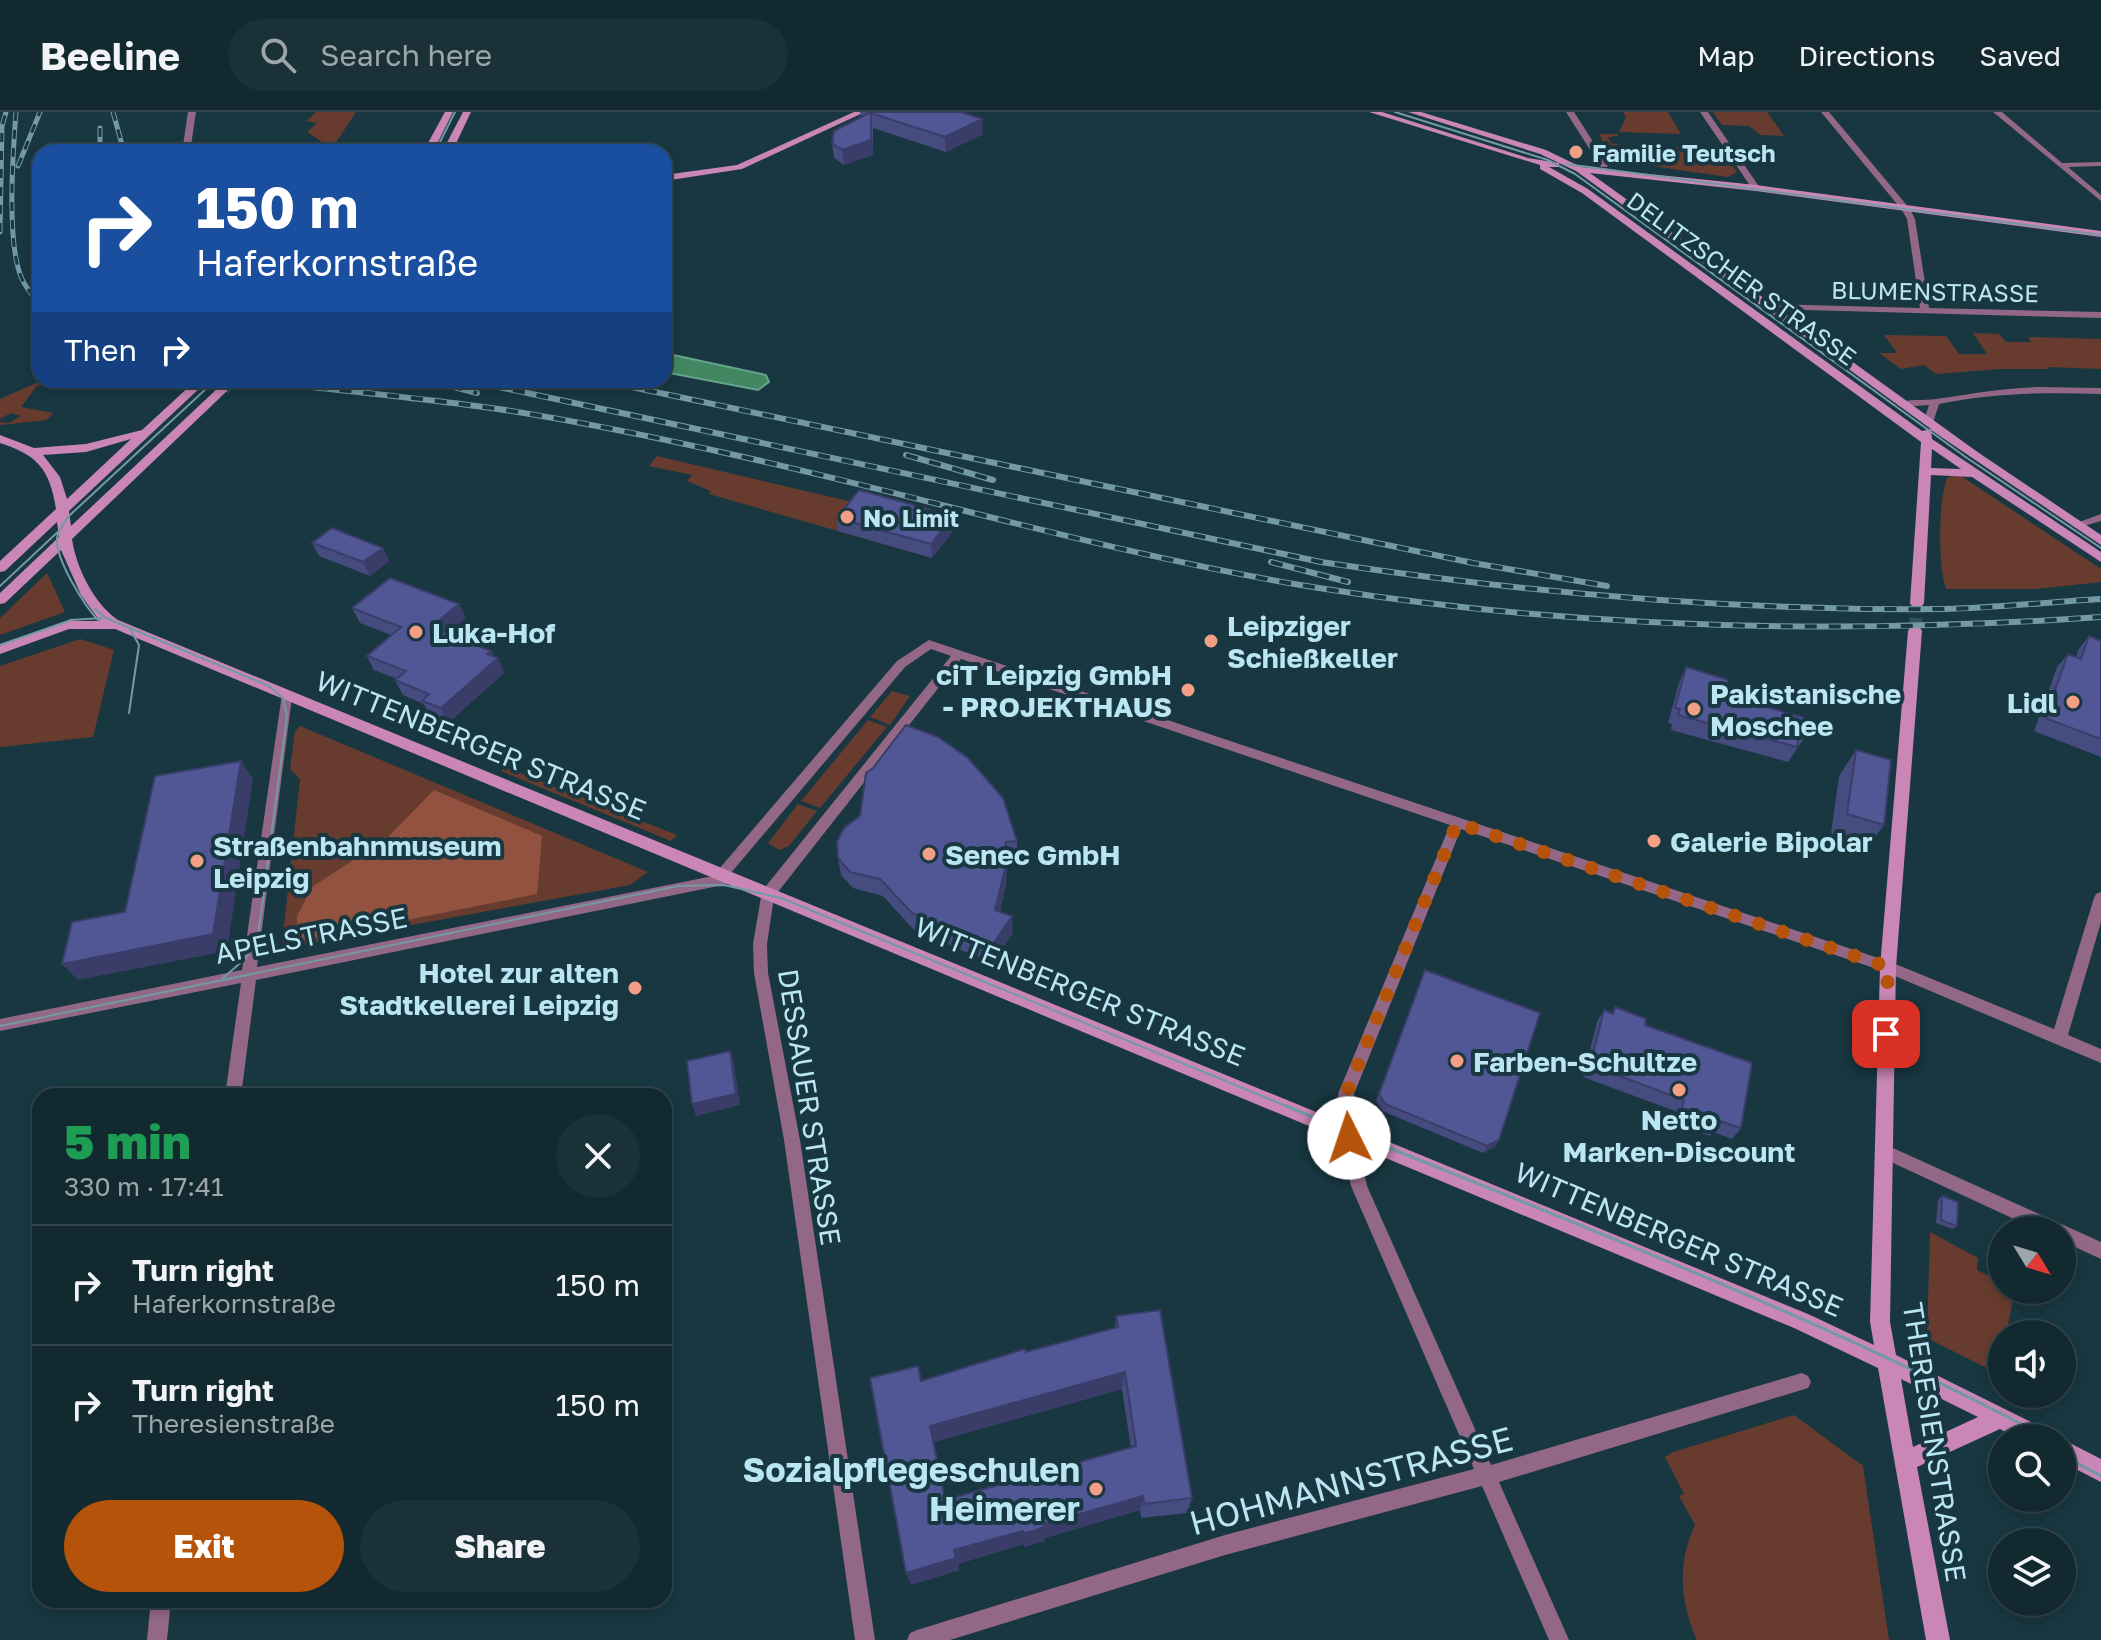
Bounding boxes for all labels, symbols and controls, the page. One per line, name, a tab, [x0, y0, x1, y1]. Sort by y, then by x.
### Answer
search box	[228, 19, 788, 91]
text: Beeline	[40, 33, 180, 78]
icon: search	[256, 33, 300, 77]
text: Search here	[320, 37, 492, 73]
text: Map	[1697, 39, 1754, 72]
text: Directions	[1798, 39, 1935, 72]
text: Saved	[1979, 39, 2061, 72]
place label: Familie Teutsch	[1592, 138, 1776, 167]
marker: Familie Teutsch	[1567, 143, 1585, 161]
text: 150 m	[196, 173, 358, 240]
icon: right	[64, 176, 168, 280]
street label: DELITZSCHER STRASSE	[1622, 185, 1862, 371]
text: Haferkornstraße	[196, 241, 478, 284]
street label: BLUMENSTRASSE	[1831, 275, 2039, 307]
icon: right	[153, 328, 197, 372]
text: Then	[64, 332, 137, 368]
place label: No Limit	[863, 503, 959, 532]
marker: No Limit	[838, 508, 856, 526]
place label: Leipziger Schießkeller	[1227, 609, 1398, 674]
place label: Luka-Hof	[432, 616, 556, 649]
marker: Luka-Hof	[407, 623, 425, 641]
marker: Leipziger Schießkeller	[1202, 632, 1220, 650]
place label: ciT Leipzig GmbH - PROJEKTHAUS	[936, 658, 1172, 723]
street label: WITTENBERGER STRASSE	[311, 664, 651, 826]
place label: Pakistanische Moschee	[1710, 677, 1901, 742]
marker: ciT Leipzig GmbH - PROJEKTHAUS	[1179, 681, 1197, 699]
place label: Lidl	[2007, 686, 2057, 719]
marker: Lidl	[2064, 693, 2082, 711]
marker: Pakistanische Moschee	[1685, 700, 1703, 718]
place label: Galerie Bipolar	[1670, 825, 1873, 858]
place label: Straßenbahnmuseum Leipzig	[213, 829, 501, 894]
marker: Galerie Bipolar	[1645, 832, 1663, 850]
place label: Senec GmbH	[945, 838, 1120, 871]
marker: Senec GmbH	[920, 845, 938, 863]
marker: Straßenbahnmuseum Leipzig	[188, 852, 206, 870]
street label: APELSTRASSE	[212, 900, 410, 970]
street label: WITTENBERGER STRASSE	[910, 910, 1250, 1072]
place label: Hotel zur alten Stadtkellerei Leipzig	[339, 956, 619, 1021]
street label: DESSAUER STRASSE	[772, 967, 848, 1247]
marker: Hotel zur alten Stadtkellerei Leipzig	[626, 979, 644, 997]
pin	[1852, 1000, 1920, 1068]
icon: arrive	[1864, 1012, 1908, 1056]
place label: Farben-Schultze	[1473, 1045, 1697, 1078]
marker: Farben-Schultze	[1448, 1052, 1466, 1070]
marker: Netto Marken-Discount	[1670, 1081, 1688, 1099]
position arrow	[1307, 1096, 1391, 1180]
place label: Netto Marken-Discount	[1563, 1103, 1795, 1168]
text: 5 min	[64, 1112, 191, 1170]
button: close	[556, 1114, 640, 1198]
street label: WITTENBERGER STRASSE	[1510, 1155, 1848, 1323]
text: 330 m · 17:41	[64, 1171, 224, 1202]
north arrow	[1988, 1216, 2076, 1304]
map controls	[1988, 1216, 2076, 1616]
text: Turn right	[132, 1252, 274, 1288]
icon: right	[64, 1263, 108, 1307]
text: 150 m	[555, 1267, 640, 1303]
text: Haferkornstraße	[132, 1288, 336, 1319]
street label: THERESIENSTRASSE	[1897, 1300, 1973, 1584]
button: sound	[1988, 1320, 2076, 1408]
text: Turn right	[132, 1372, 274, 1408]
icon: right	[64, 1383, 108, 1427]
text: 150 m	[555, 1387, 640, 1423]
text: Theresienstraße	[132, 1408, 335, 1439]
street label: HOHMANNSTRASSE	[1185, 1418, 1517, 1542]
button: search	[1988, 1424, 2076, 1512]
place label: Sozialpflegeschulen Heimerer	[743, 1449, 1080, 1528]
marker: Sozialpflegeschulen Heimerer	[1087, 1480, 1105, 1498]
button: Exit	[64, 1500, 344, 1592]
button: Share	[360, 1500, 640, 1592]
button: layers	[1988, 1528, 2076, 1616]

